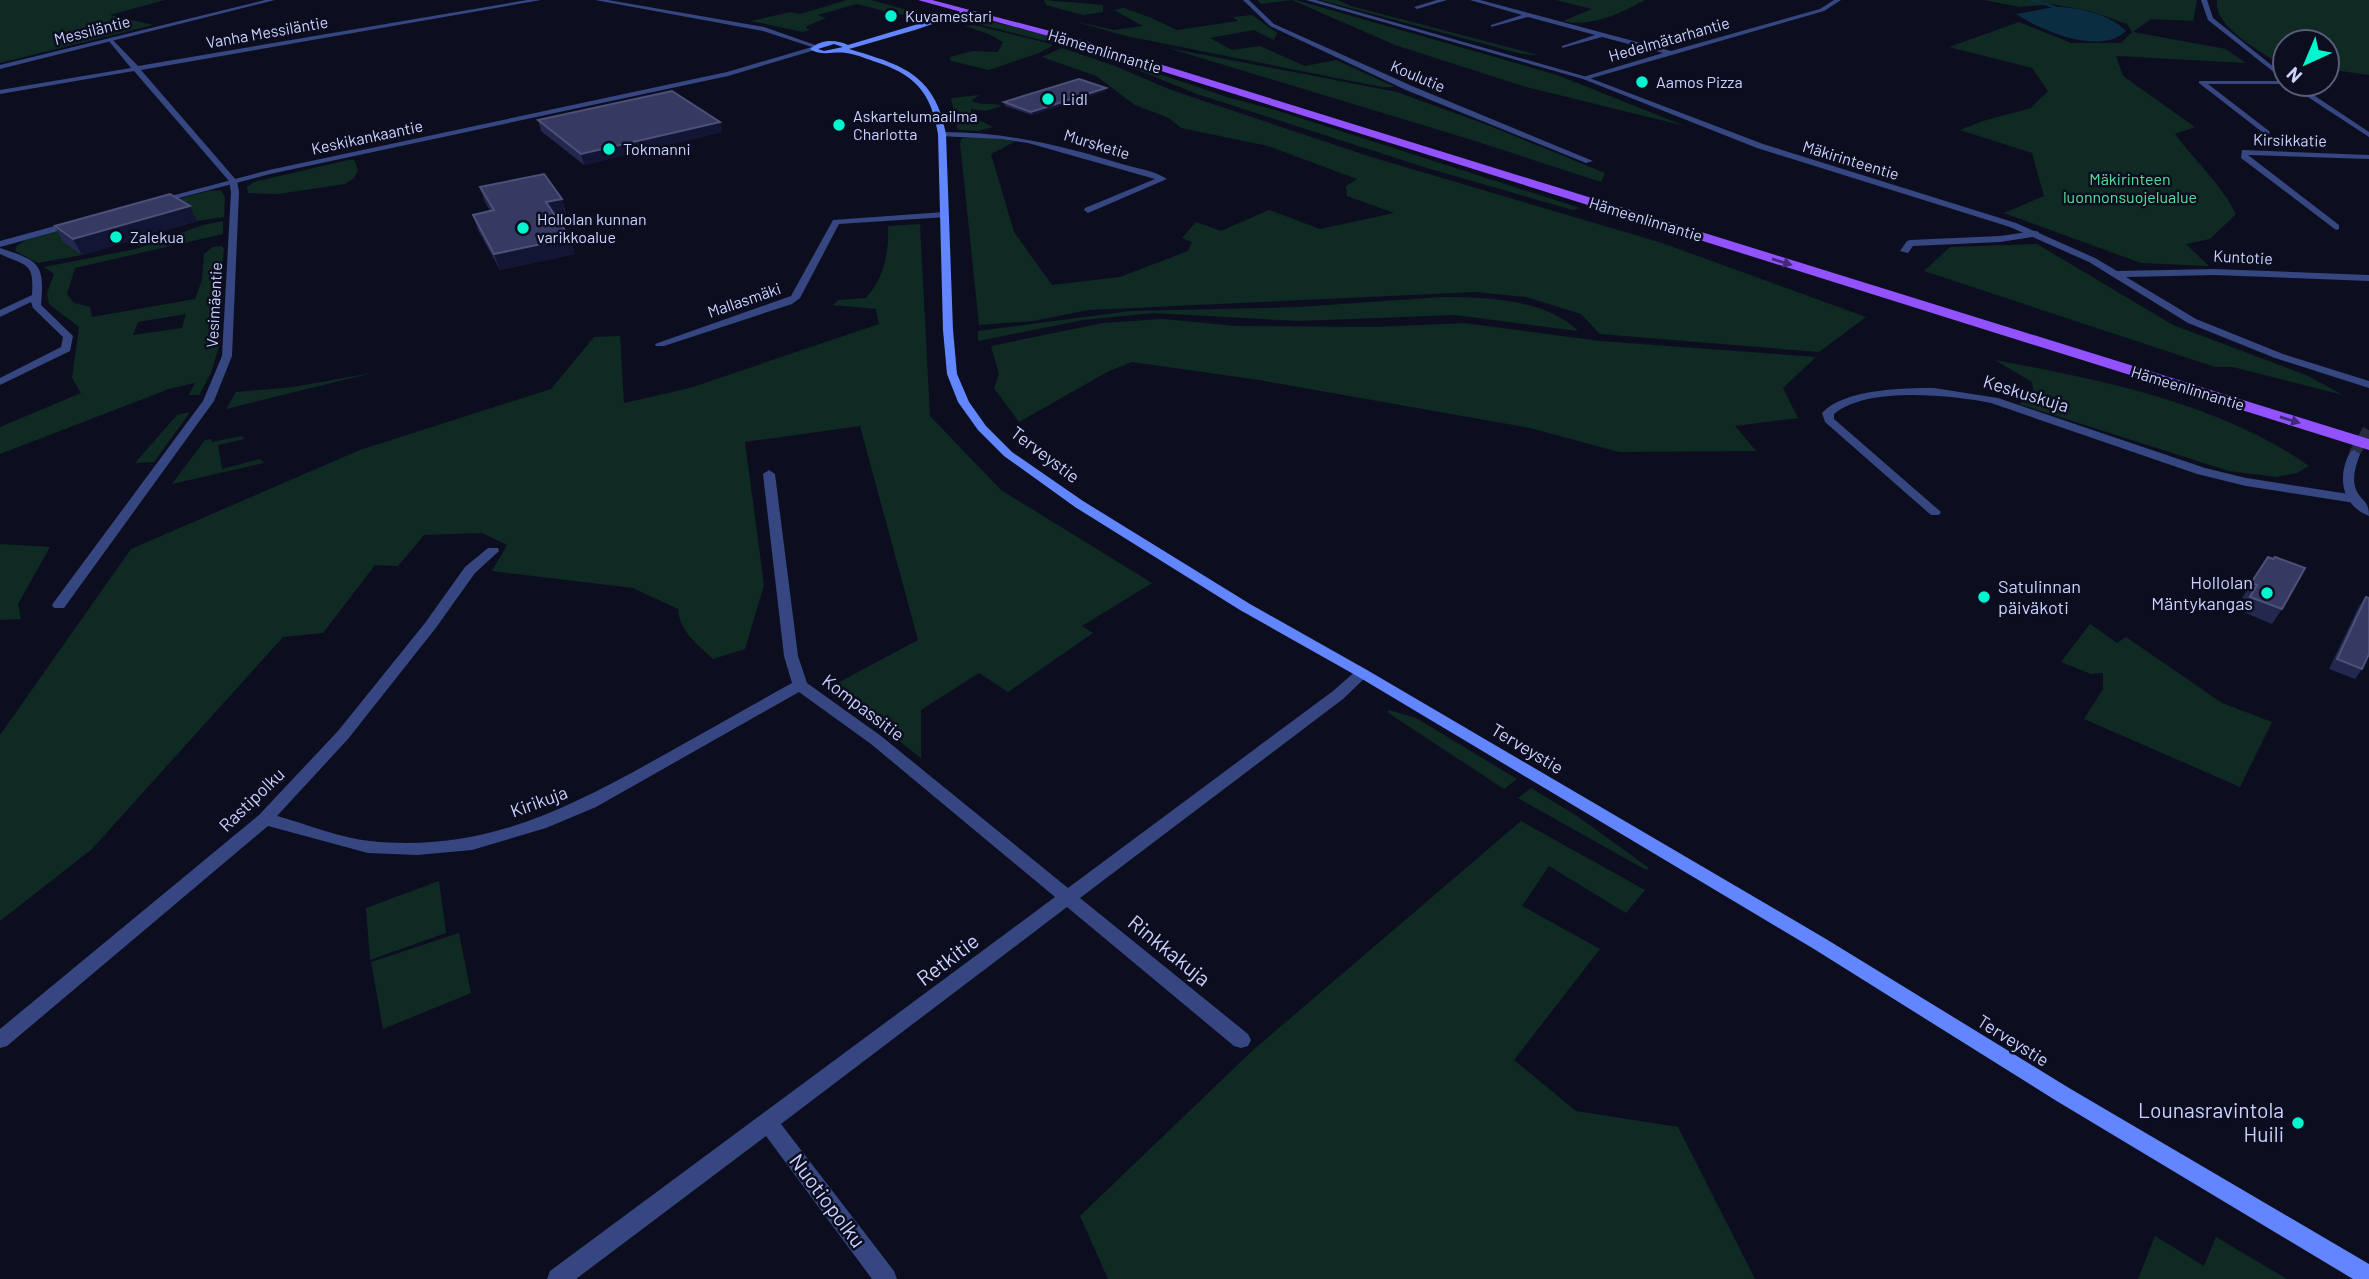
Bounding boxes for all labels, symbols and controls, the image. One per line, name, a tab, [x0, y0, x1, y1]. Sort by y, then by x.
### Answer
place label: Kuvamestari	[905, 6, 992, 25]
marker: Kuvamestari	[883, 8, 899, 24]
street label: Messiläntie	[52, 11, 132, 48]
street label: Vanha Messiläntie	[204, 11, 329, 52]
street label: Hedelmätarhantie	[1606, 12, 1732, 65]
street label: Hämeenlinnantie	[1046, 24, 1164, 77]
north arrow	[2271, 28, 2341, 98]
street label: Koulutie	[1388, 56, 1448, 96]
text: N	[2281, 63, 2306, 88]
place label: Aamos Pizza	[1656, 72, 1743, 91]
marker: Aamos Pizza	[1634, 74, 1650, 90]
place label: Lidl	[1062, 89, 1088, 108]
marker: Lidl	[1040, 91, 1056, 107]
place label: Askartelumaailma Charlotta	[853, 106, 978, 143]
street label: Keskikankaantie	[309, 115, 424, 158]
marker: Askartelumaailma Charlotta	[831, 117, 847, 133]
street label: Mursketie	[1062, 124, 1132, 163]
street label: Kirsikkatie	[2253, 129, 2327, 150]
street label: Mäkirinteentie	[1801, 136, 1902, 183]
place label: Tokmanni	[623, 139, 690, 158]
marker: Tokmanni	[601, 141, 617, 157]
park label: Mäkirinteen luonnonsuojelualue	[2063, 169, 2197, 206]
street label: Hämeenlinnantie	[1587, 192, 1705, 245]
place label: Hollolan kunnan varikkoalue	[537, 209, 647, 246]
marker: Hollolan kunnan varikkoalue	[515, 220, 531, 236]
place label: Zalekua	[130, 227, 184, 246]
marker: Zalekua	[108, 229, 124, 245]
street label: Kuntotie	[2213, 245, 2273, 268]
one-way arrow	[1772, 257, 1793, 267]
street label: Vesimäentie	[202, 262, 225, 348]
street label: Mallasmäki	[705, 278, 783, 321]
street label: Hämeenlinnantie	[2129, 361, 2247, 414]
street label: Keskuskuja	[1981, 370, 2072, 416]
one-way arrow	[2279, 416, 2300, 426]
street label: Terveystie	[1007, 421, 1084, 487]
place label: Hollolan Mäntykangas	[2151, 571, 2253, 614]
place label: Satulinnan päiväkoti	[1998, 575, 2081, 618]
marker: Hollolan Mäntykangas	[2259, 585, 2275, 601]
marker: Satulinnan päiväkoti	[1976, 589, 1992, 605]
street label: Kompassitie	[818, 669, 909, 745]
street label: Terveystie	[1487, 718, 1568, 778]
street label: Rastipolku	[214, 763, 289, 836]
street label: Kirikuja	[507, 781, 570, 821]
street label: Rinkkakuja	[1124, 909, 1216, 991]
street label: Retkitie	[911, 927, 983, 990]
street label: Terveystie	[1974, 1010, 2053, 1071]
place label: Lounasravintola Huili	[2138, 1097, 2284, 1146]
marker: Lounasravintola Huili	[2290, 1115, 2306, 1131]
street label: Nuotiopolku	[785, 1148, 872, 1252]

